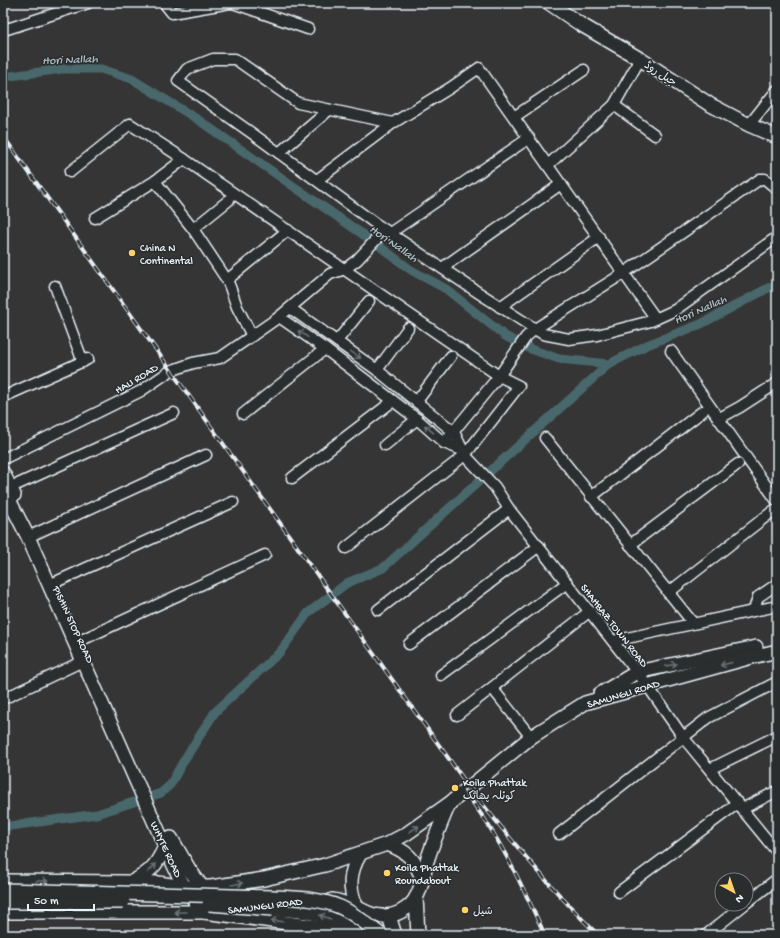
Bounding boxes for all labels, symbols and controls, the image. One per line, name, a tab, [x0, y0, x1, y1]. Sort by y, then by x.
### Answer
water label: Hori Nallah	[42, 53, 99, 69]
street label: جیل روڈ	[642, 59, 679, 90]
water label: Hori Nallah	[366, 223, 420, 267]
place label: China N Continental	[140, 243, 193, 268]
marker: China N Continental	[127, 248, 137, 258]
water label: Hori Nallah	[673, 293, 730, 329]
one-way arrow	[298, 330, 309, 338]
one-way arrow	[350, 351, 361, 359]
street label: HALI ROAD	[113, 362, 161, 397]
one-way arrow	[424, 425, 435, 434]
street label: SHAHBAZ TOWN ROAD	[577, 582, 650, 671]
street label: PISHIN STOP ROAD	[49, 584, 96, 666]
one-way arrow	[664, 661, 677, 669]
one-way arrow	[719, 661, 732, 668]
street label: SAMUNGLI ROAD	[586, 678, 662, 712]
place label: Koila Phattak کوئلہ پھاٹک	[463, 778, 527, 803]
marker: Koila Phattak کوئلہ پھاٹک	[450, 783, 460, 793]
street label: WHYTE ROAD	[147, 820, 184, 881]
one-way arrow	[408, 825, 419, 833]
one-way arrow	[147, 863, 156, 873]
place label: Koila Phattak Roundabout	[395, 863, 459, 888]
marker: Koila Phattak Roundabout	[382, 868, 392, 878]
north arrow	[714, 872, 754, 912]
one-way arrow	[35, 877, 48, 885]
one-way arrow	[230, 880, 243, 888]
scale bar	[28, 886, 94, 912]
text: N	[733, 891, 746, 905]
text: 50 m	[34, 895, 59, 909]
street label: SAMUNGLI ROAD	[227, 896, 304, 918]
marker: شیل	[460, 905, 470, 915]
place label: شیل	[473, 905, 493, 918]
one-way arrow	[174, 908, 187, 916]
one-way arrow	[320, 912, 332, 920]
one-way arrow	[271, 918, 284, 925]

